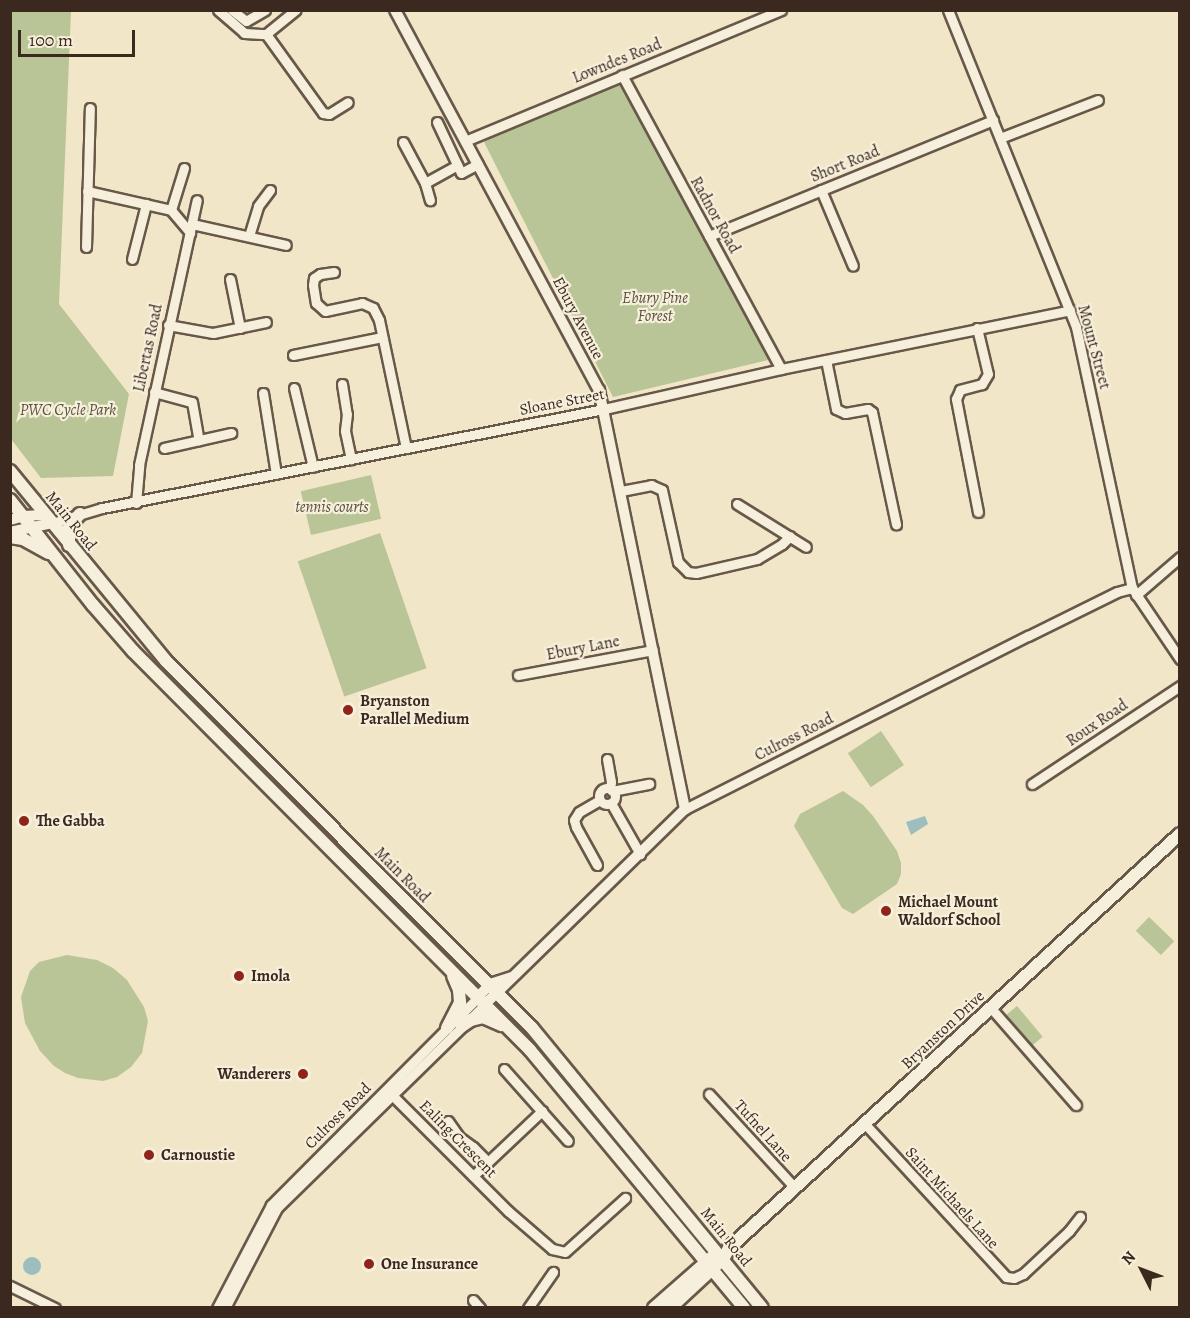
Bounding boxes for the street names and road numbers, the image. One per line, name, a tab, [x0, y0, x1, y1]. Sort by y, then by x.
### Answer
street label: Lowndes Road	[570, 34, 664, 88]
street label: Short Road	[808, 141, 882, 187]
street label: Radnor Road	[686, 173, 744, 257]
street label: Ebury Avenue	[548, 274, 608, 362]
street label: Libertas Road	[129, 302, 167, 394]
street label: Mount Street	[1074, 303, 1114, 391]
street label: Sloane Street	[518, 384, 606, 420]
street label: Main Road	[41, 488, 101, 554]
street label: Ebury Lane	[545, 631, 621, 665]
street label: Roux Road	[1063, 695, 1131, 751]
street label: Culross Road	[751, 709, 837, 765]
street label: Main Road	[370, 843, 434, 907]
street label: Bryanston Drive	[898, 987, 988, 1073]
street label: Culross Road	[301, 1079, 375, 1153]
street label: Ealing Crescent	[415, 1096, 501, 1182]
street label: Tufnel Lane	[730, 1096, 796, 1166]
street label: Saint Michaels Lane	[901, 1143, 1003, 1253]
street label: Main Road	[696, 1204, 756, 1270]

